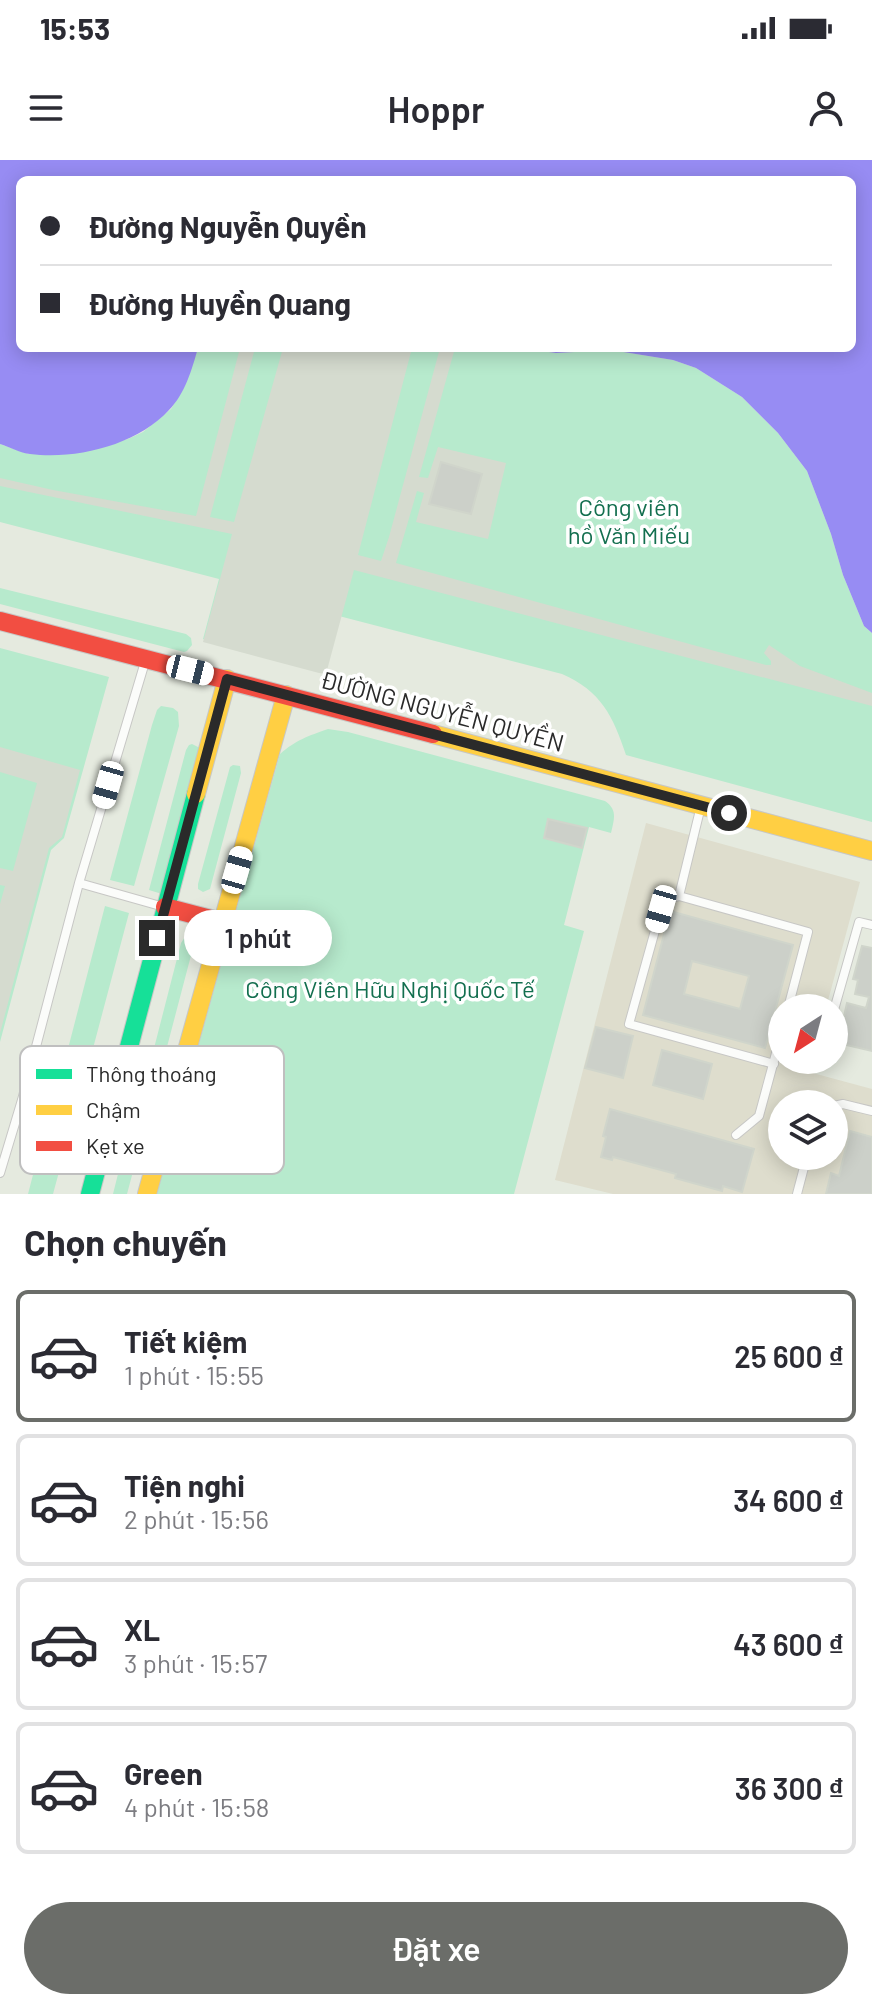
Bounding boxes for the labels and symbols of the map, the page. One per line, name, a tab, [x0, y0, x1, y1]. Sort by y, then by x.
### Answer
park label: Công viên hồ Văn Miếu	[568, 492, 690, 549]
car	[164, 653, 216, 687]
street label: ĐƯỜNG NGUYỄN QUYỀN	[317, 663, 568, 757]
car	[90, 759, 126, 811]
route start	[711, 795, 747, 831]
car	[219, 844, 255, 896]
car	[643, 883, 679, 935]
callout: 1 phút	[185, 910, 333, 966]
route end	[139, 920, 175, 956]
park label: Công Viên Hữu Nghị Quốc Tế	[245, 974, 535, 1003]
north arrow	[768, 994, 848, 1074]
legend	[20, 1046, 284, 1174]
text: Thông thoáng	[86, 1060, 217, 1086]
text: Chậm	[86, 1096, 141, 1122]
text: Kẹt xe	[86, 1132, 145, 1158]

